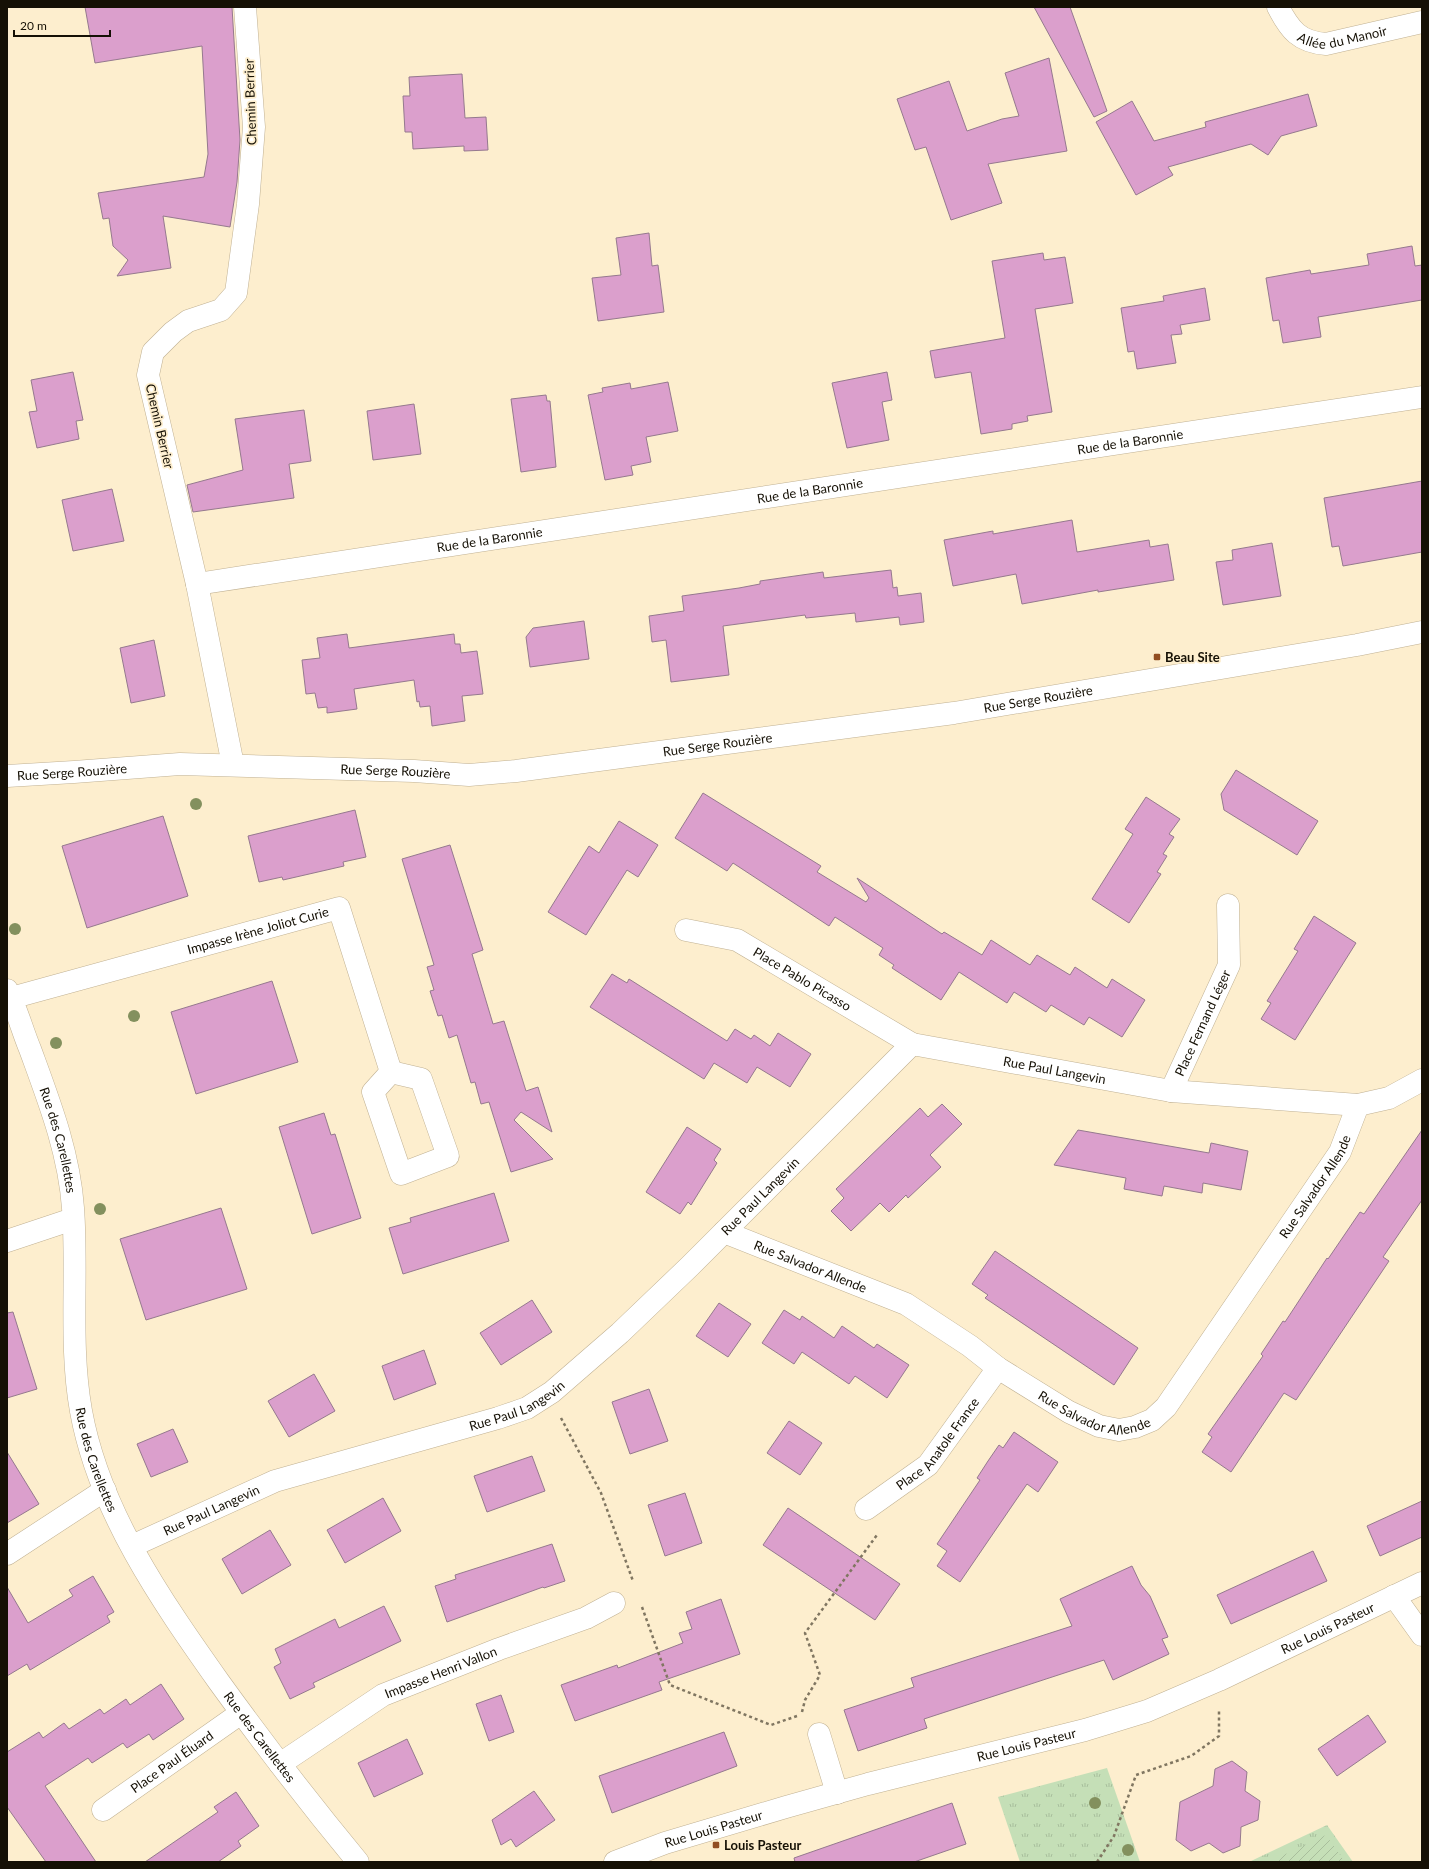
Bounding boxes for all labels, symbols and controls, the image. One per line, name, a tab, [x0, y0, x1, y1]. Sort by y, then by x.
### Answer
scale bar	[14, 12, 110, 38]
text: 20 m	[20, 18, 47, 33]
street label: Allée du Manoir	[1295, 22, 1389, 52]
street label: Chemin Berrier	[240, 58, 260, 146]
street label: Chemin Berrier	[142, 382, 178, 470]
street label: Rue de la Baronnie	[1076, 426, 1184, 458]
street label: Rue de la Baronnie	[756, 474, 864, 506]
street label: Rue de la Baronnie	[436, 523, 544, 555]
place label: Beau Site	[1165, 649, 1220, 665]
marker: Beau Site	[1152, 652, 1162, 662]
street label: Rue Serge Rouzière	[982, 682, 1094, 716]
street label: Rue Serge Rouzière	[662, 729, 773, 759]
street label: Rue Serge Rouzière	[16, 760, 128, 783]
street label: Rue Serge Rouzière	[340, 761, 451, 782]
street label: Impasse Irène Joliot Curie	[185, 903, 331, 957]
street label: Place Pablo Picasso	[751, 944, 854, 1014]
street label: Place Fernand Léger	[1171, 967, 1234, 1078]
street label: Rue Paul Langevin	[1002, 1053, 1107, 1087]
street label: Rue des Carellettes	[36, 1085, 80, 1194]
street label: Rue Salvador Allende	[1276, 1132, 1354, 1241]
street label: Rue Paul Langevin	[718, 1154, 802, 1238]
street label: Rue Salvador Allende	[752, 1237, 869, 1296]
street label: Rue Paul Langevin	[467, 1377, 568, 1434]
street label: Rue Salvador Allende	[1035, 1387, 1153, 1438]
street label: Place Anatole France	[893, 1394, 982, 1493]
street label: Rue des Carellettes	[72, 1406, 121, 1515]
street label: Rue Paul Langevin	[161, 1481, 262, 1539]
street label: Rue Louis Pasteur	[1278, 1599, 1377, 1657]
street label: Impasse Henri Vallon	[382, 1643, 499, 1702]
street label: Rue des Carellettes	[221, 1688, 299, 1786]
street label: Rue Louis Pasteur	[975, 1725, 1078, 1765]
street label: Place Paul Éluard	[127, 1727, 216, 1796]
street label: Rue Louis Pasteur	[663, 1807, 765, 1851]
place label: Louis Pasteur	[724, 1837, 801, 1853]
marker: Louis Pasteur	[711, 1840, 721, 1850]

